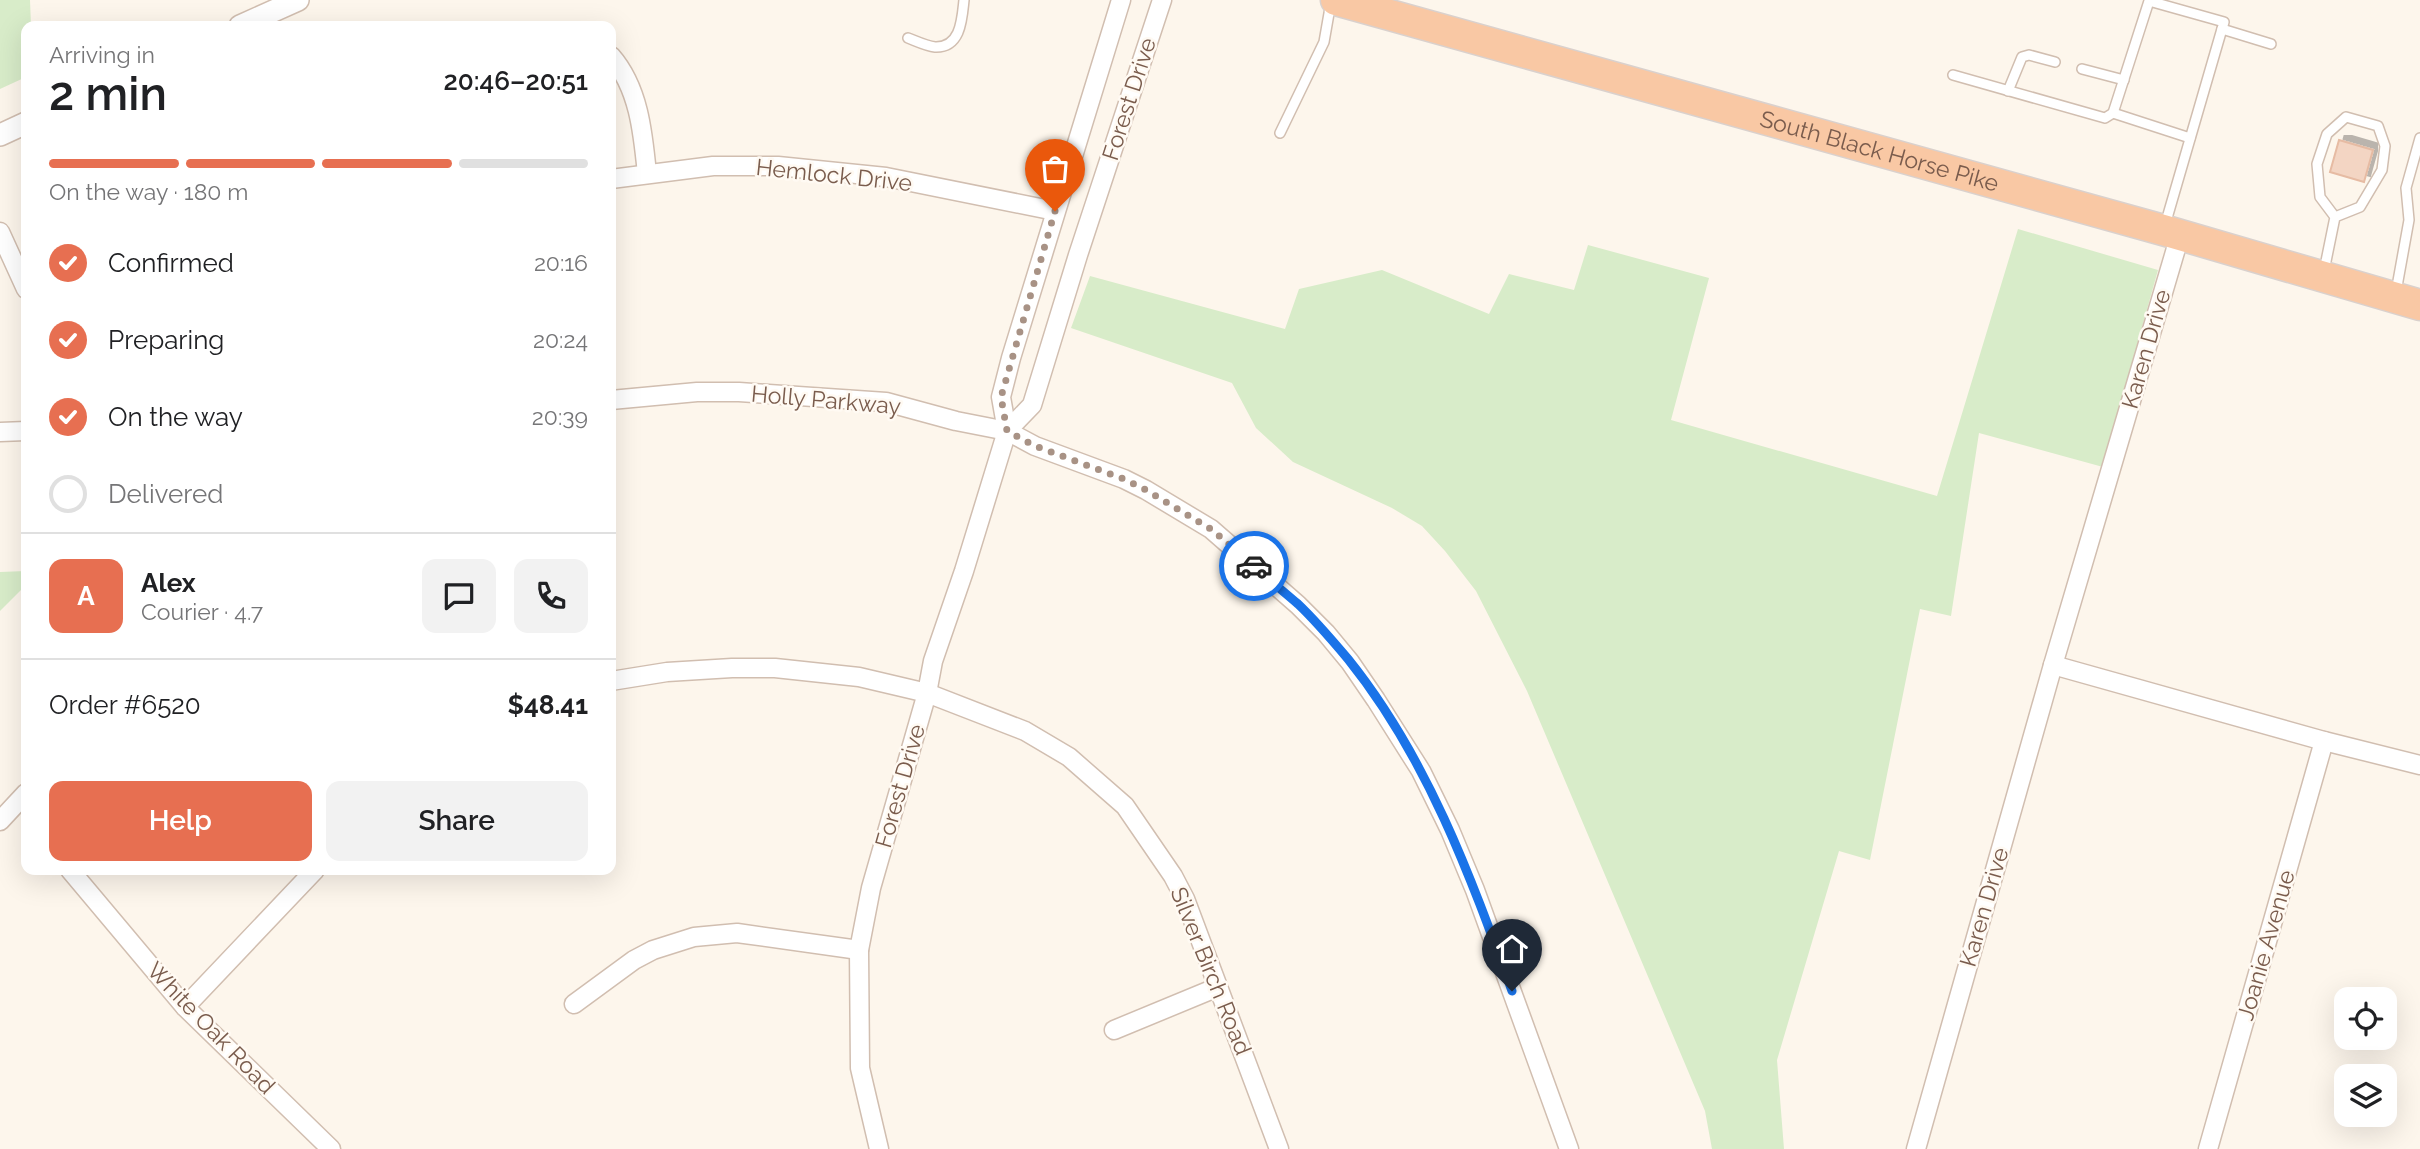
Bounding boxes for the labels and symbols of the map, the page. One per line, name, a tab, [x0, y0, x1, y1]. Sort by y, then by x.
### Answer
street label: Forest Drive	[1096, 34, 1161, 164]
street label: South Black Horse Pike	[1757, 105, 2002, 197]
pin	[1025, 139, 1085, 211]
street label: Hemlock Drive	[755, 153, 913, 196]
street label: Karen Drive	[2116, 286, 2175, 412]
street label: Holly Parkway	[750, 380, 902, 420]
courier	[1219, 531, 1289, 601]
street label: Forest Drive	[869, 721, 930, 851]
street label: Karen Drive	[1954, 844, 2013, 970]
street label: Joanie Avenue	[2231, 867, 2300, 1023]
street label: Silver Birch Road	[1165, 883, 1257, 1059]
pin	[1482, 919, 1542, 991]
street label: White Oak Road	[142, 956, 281, 1099]

